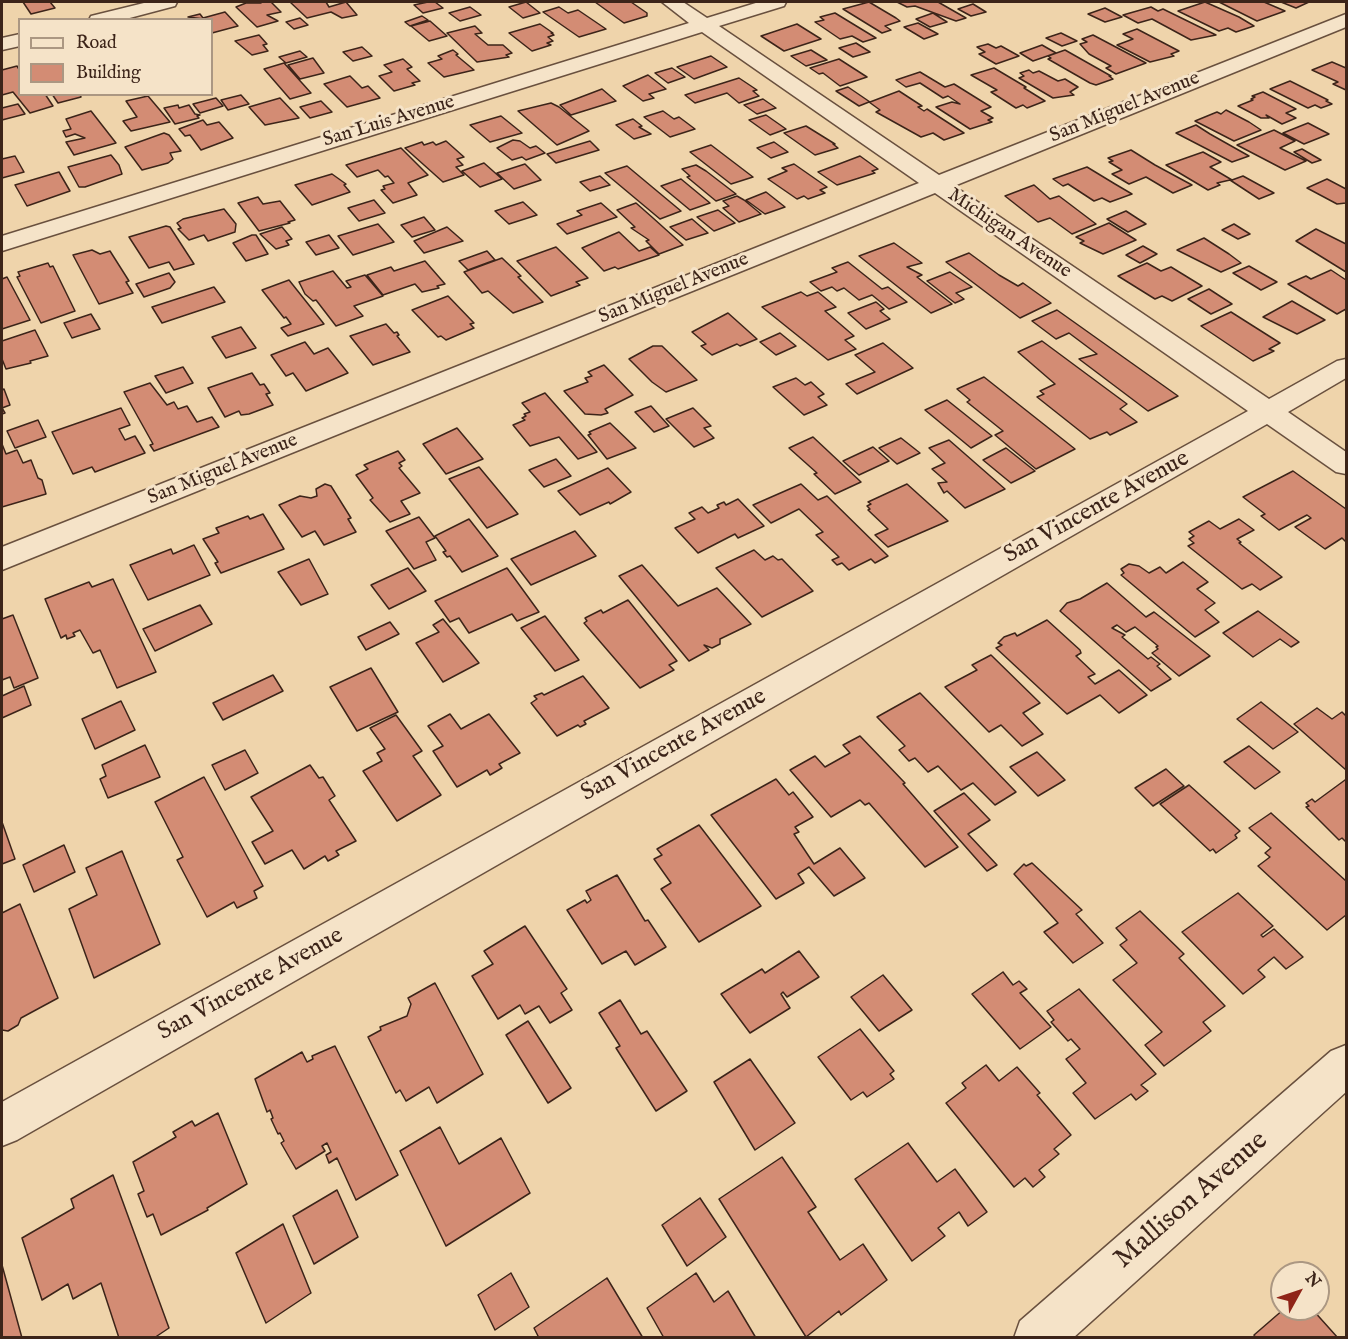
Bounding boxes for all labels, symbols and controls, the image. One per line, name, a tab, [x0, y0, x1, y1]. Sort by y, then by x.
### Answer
legend	[18, 18, 213, 96]
text: Road	[76, 32, 117, 55]
text: Building	[76, 62, 141, 85]
street label: San Miguel Avenue	[1047, 67, 1203, 149]
street label: San Luis Avenue	[320, 91, 458, 153]
street label: Michigan Avenue	[942, 184, 1076, 284]
street label: San Miguel Avenue	[596, 248, 752, 330]
street label: San Miguel Avenue	[145, 429, 301, 511]
street label: San Vincente Avenue	[999, 445, 1195, 571]
street label: San Vincente Avenue	[576, 683, 772, 809]
street label: San Vincente Avenue	[153, 922, 349, 1048]
street label: Mallison Avenue	[1108, 1125, 1276, 1277]
north arrow	[1270, 1261, 1330, 1321]
text: N	[1300, 1269, 1324, 1292]

